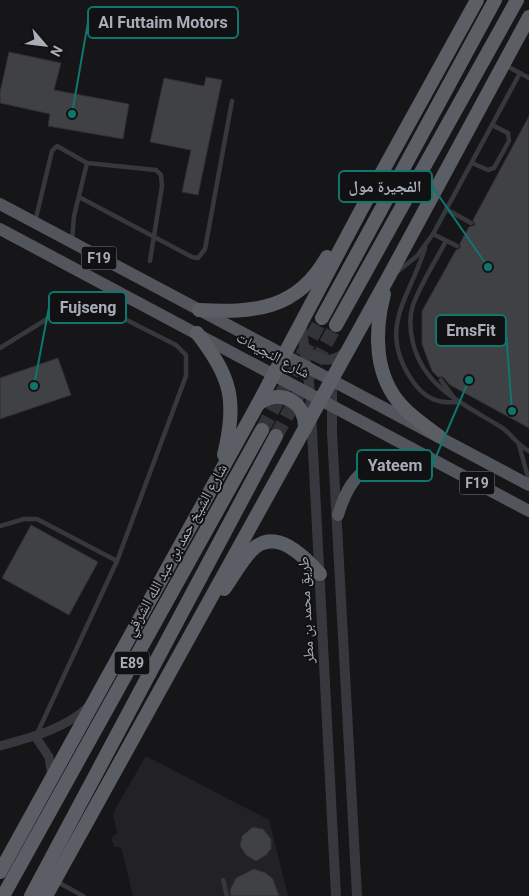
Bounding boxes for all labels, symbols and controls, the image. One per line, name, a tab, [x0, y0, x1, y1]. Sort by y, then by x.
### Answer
callout: Al Futtaim Motors	[88, 7, 238, 38]
text: Al Futtaim Motors	[98, 13, 228, 32]
north arrow	[20, 20, 70, 70]
text: N	[47, 43, 66, 59]
callout: الفجيرة مول	[339, 171, 432, 202]
text: الفجيرة مول	[348, 177, 422, 196]
road number: F19	[82, 247, 116, 270]
callout: Fujseng	[49, 292, 126, 323]
text: Fujseng	[60, 298, 116, 317]
callout: EmsFit	[436, 315, 506, 346]
text: EmsFit	[446, 321, 496, 340]
street label: شارع النجيمات	[233, 328, 313, 383]
callout: Yateem	[357, 450, 432, 481]
text: Yateem	[368, 456, 422, 475]
street label: شارع الشيخ حمد بن عبد الله الشرقي	[121, 461, 233, 641]
road number: F19	[460, 472, 494, 494]
street label: طريق محمد بن مطر	[294, 556, 319, 665]
road number: E89	[114, 651, 150, 674]

